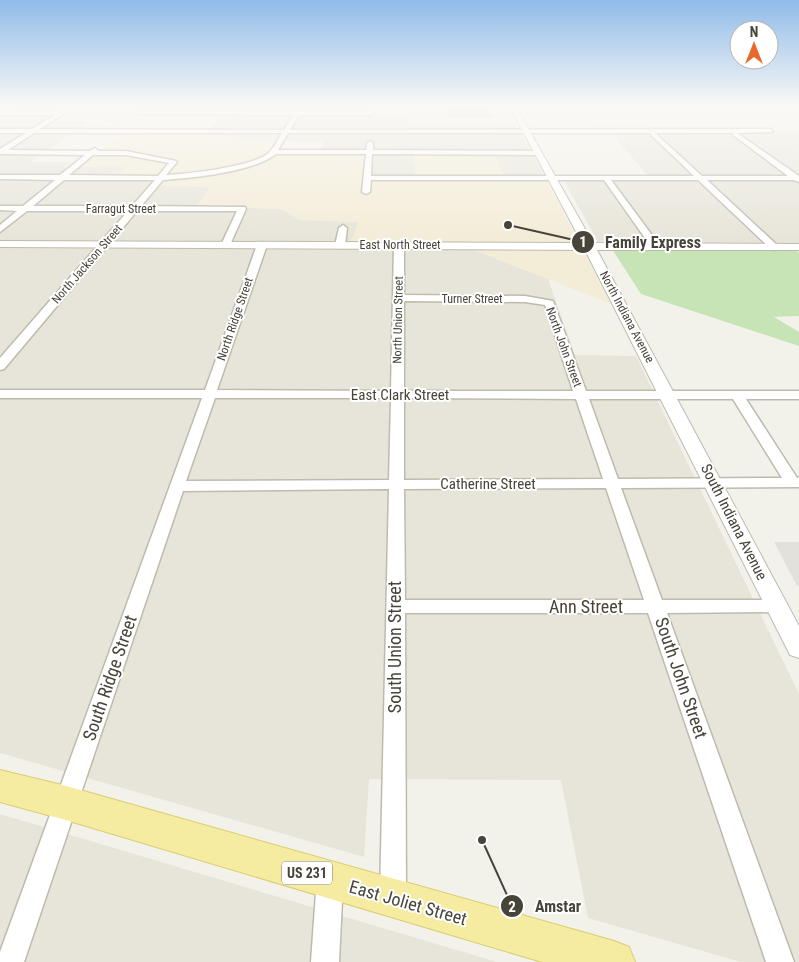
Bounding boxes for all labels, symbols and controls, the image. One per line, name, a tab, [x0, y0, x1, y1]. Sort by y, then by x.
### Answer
north arrow	[729, 20, 779, 70]
text: N	[750, 24, 758, 40]
street label: Farragut Street	[86, 202, 157, 216]
street label: North Jackson Street	[49, 221, 125, 306]
callout: Family Express	[571, 227, 711, 258]
text: 1	[579, 233, 587, 251]
text: Family Express	[605, 233, 701, 252]
street label: East North Street	[359, 238, 441, 252]
street label: North Indiana Avenue	[597, 269, 657, 365]
street label: North Ridge Street	[214, 275, 256, 362]
street label: North Union Street	[390, 276, 406, 364]
street label: Turner Street	[441, 292, 503, 306]
street label: North John Street	[543, 305, 585, 389]
street label: East Clark Street	[351, 386, 449, 404]
street label: South Indiana Avenue	[697, 461, 771, 583]
street label: Catherine Street	[440, 475, 536, 493]
street label: South Union Street	[384, 581, 405, 713]
street label: Ann Street	[549, 596, 623, 617]
street label: South Ridge Street	[78, 612, 141, 743]
street label: South John Street	[651, 615, 712, 741]
road number: US 231	[282, 861, 332, 884]
street label: East Joliet Street	[347, 876, 469, 929]
callout: Amstar	[500, 891, 591, 922]
text: Amstar	[535, 897, 581, 916]
text: 2	[508, 898, 516, 916]

